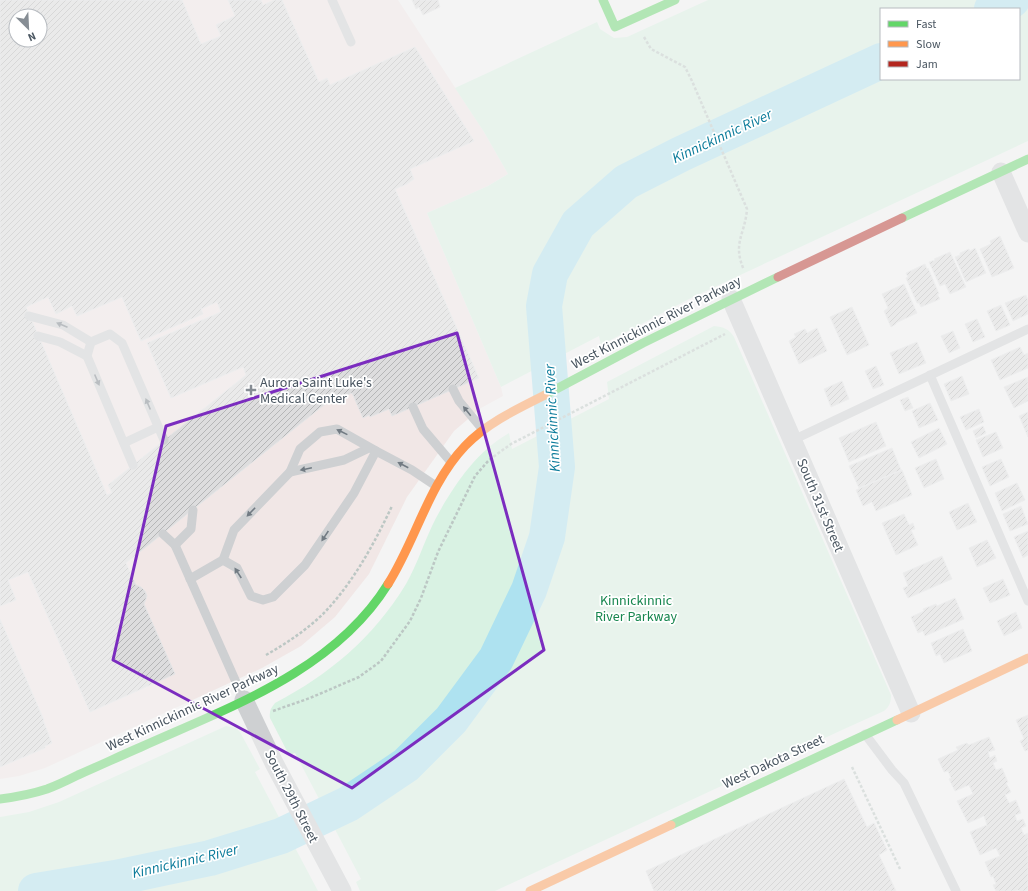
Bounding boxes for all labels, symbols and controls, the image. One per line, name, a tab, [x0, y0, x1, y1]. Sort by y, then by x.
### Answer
north arrow	[8, 8, 48, 48]
legend	[880, 8, 1020, 80]
text: Fast	[916, 16, 936, 33]
text: N	[25, 28, 38, 45]
text: Slow	[916, 36, 941, 53]
text: Jam	[916, 56, 938, 73]
water label: Kinnickinnic River	[669, 104, 776, 169]
street label: West Kinnickinnic River Parkway	[568, 271, 745, 375]
one-way arrow	[55, 322, 67, 328]
water label: Kinnickinnic River	[539, 363, 566, 473]
place label: Aurora Saint Luke's Medical Center	[260, 373, 372, 409]
one-way arrow	[95, 375, 101, 387]
marker: Aurora Saint Luke's Medical Center	[245, 384, 257, 396]
one-way arrow	[145, 398, 151, 410]
one-way arrow	[462, 405, 471, 416]
one-way arrow	[336, 429, 348, 435]
street label: South 31st Street	[791, 455, 849, 556]
one-way arrow	[397, 462, 408, 469]
one-way arrow	[300, 467, 312, 473]
one-way arrow	[247, 507, 256, 517]
one-way arrow	[321, 531, 329, 541]
one-way arrow	[234, 567, 242, 578]
park label: Kinnickinnic River Parkway	[595, 591, 678, 627]
street label: West Kinnickinnic River Parkway	[103, 659, 282, 757]
street label: West Dakota Street	[719, 729, 828, 794]
street label: South 29th Street	[259, 746, 323, 847]
water label: Kinnickinnic River	[130, 839, 241, 884]

